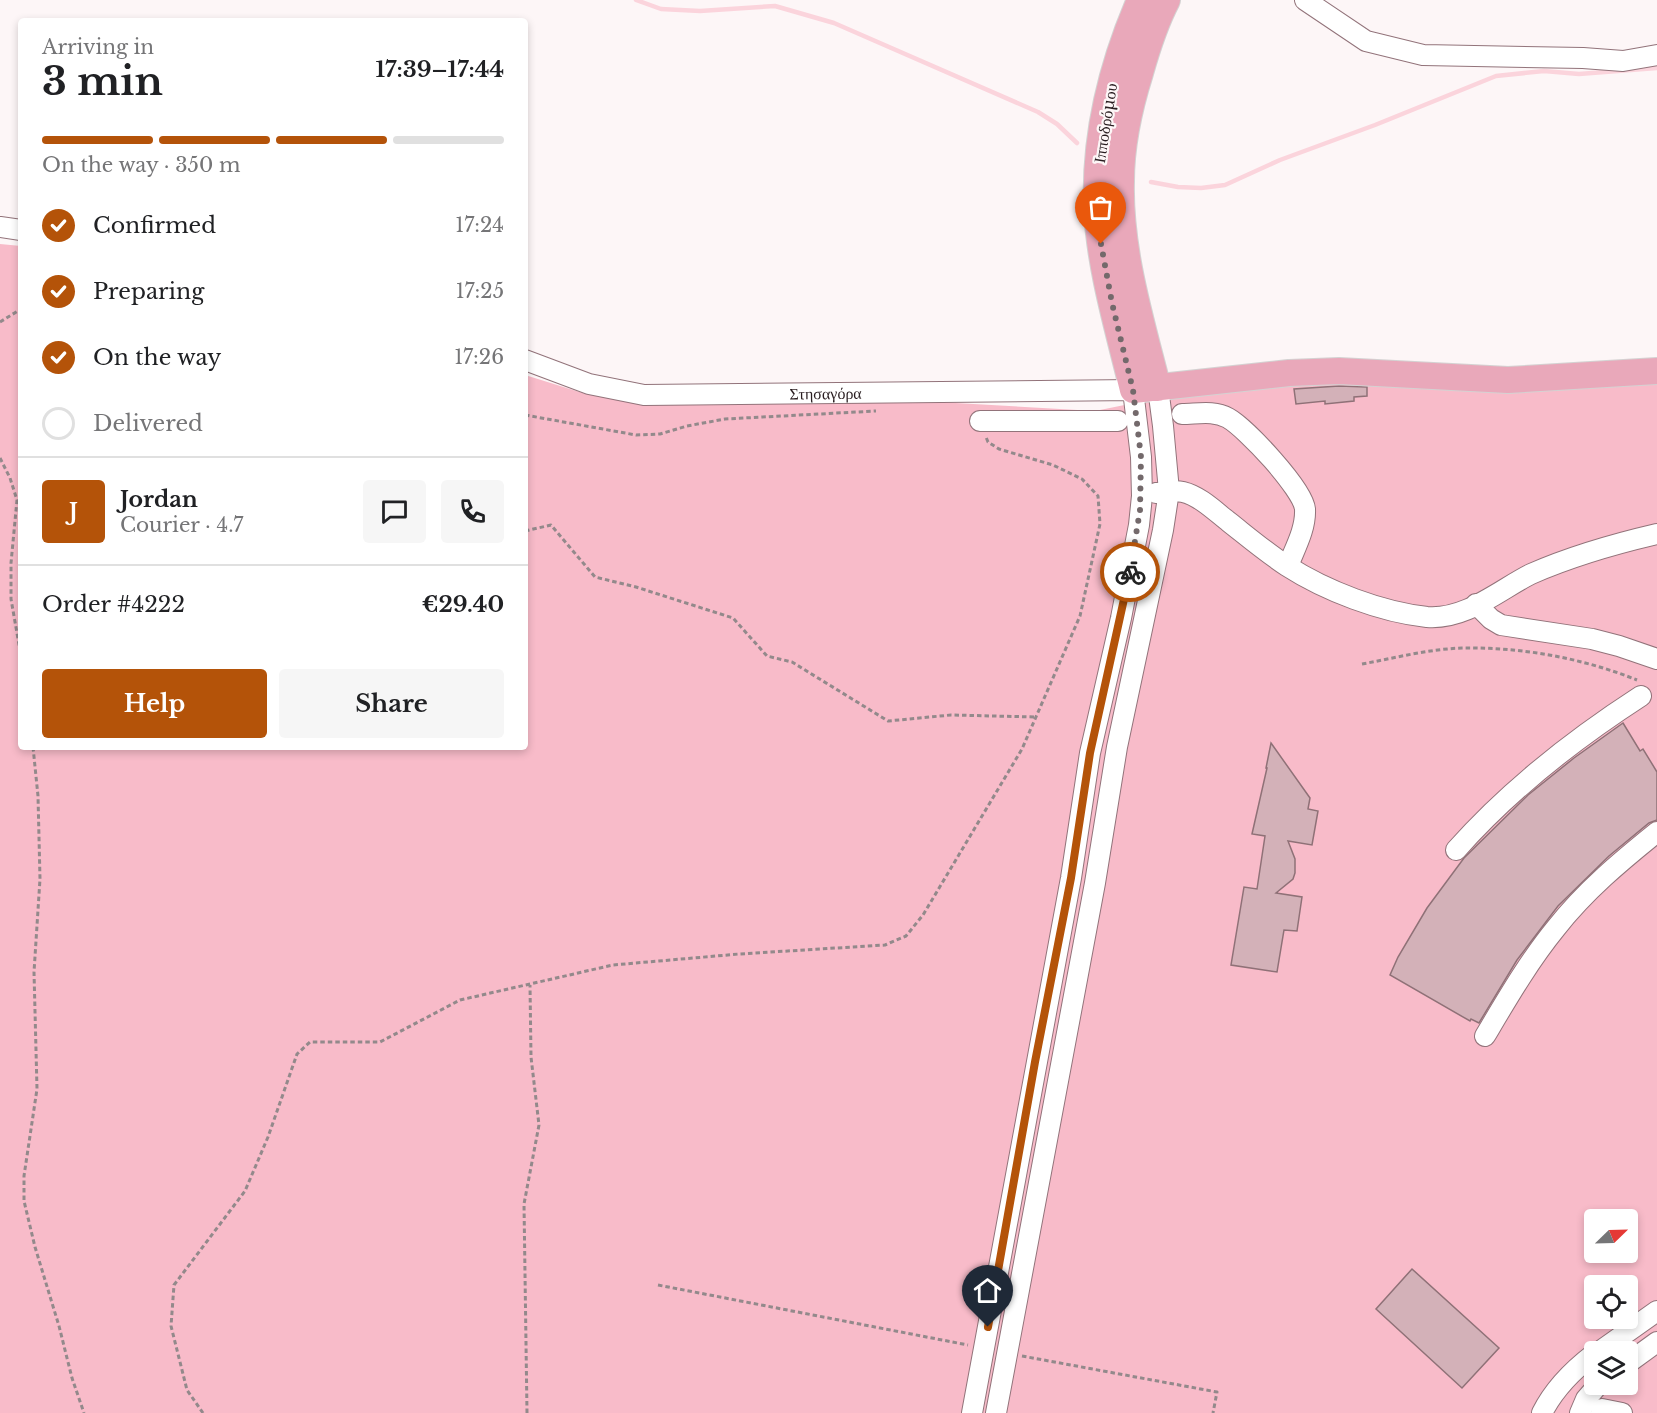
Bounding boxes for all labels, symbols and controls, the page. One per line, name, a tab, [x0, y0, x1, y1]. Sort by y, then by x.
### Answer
text: Arriving in	[42, 35, 154, 59]
text: 17:39–17:44	[375, 56, 504, 83]
text: 3 min	[42, 57, 163, 106]
street label: Ιπποδρόμου	[1089, 82, 1121, 164]
text: On the way · 350 m	[42, 153, 240, 177]
pin	[1075, 182, 1126, 244]
icon: bag	[1084, 191, 1117, 224]
icon: check	[42, 209, 75, 242]
text: Confirmed	[93, 212, 216, 239]
text: 17:24	[455, 213, 504, 237]
icon: check	[42, 275, 75, 308]
text: Preparing	[93, 278, 204, 305]
text: 17:25	[456, 279, 504, 303]
icon: check	[42, 341, 75, 374]
text: On the way	[93, 344, 221, 371]
text: 17:26	[454, 345, 504, 369]
street label: Στησαγόρα	[789, 383, 862, 404]
text: Delivered	[93, 410, 203, 437]
button: chat	[363, 480, 426, 543]
button: phone	[441, 480, 504, 543]
text: Jordan	[120, 486, 198, 513]
text: J	[69, 498, 78, 525]
text: Courier · 4.7	[120, 513, 243, 537]
courier	[1100, 542, 1160, 602]
icon: bike	[1114, 556, 1147, 589]
text: Order #4222	[42, 591, 185, 618]
text: €29.40	[422, 591, 504, 618]
button: Help	[42, 669, 267, 738]
button: Share	[279, 669, 504, 738]
north arrow	[1584, 1209, 1638, 1263]
map controls	[1584, 1209, 1638, 1395]
pin	[962, 1265, 1013, 1327]
icon: home	[971, 1274, 1004, 1307]
button: locate	[1584, 1275, 1638, 1329]
button: layers	[1584, 1341, 1638, 1395]

